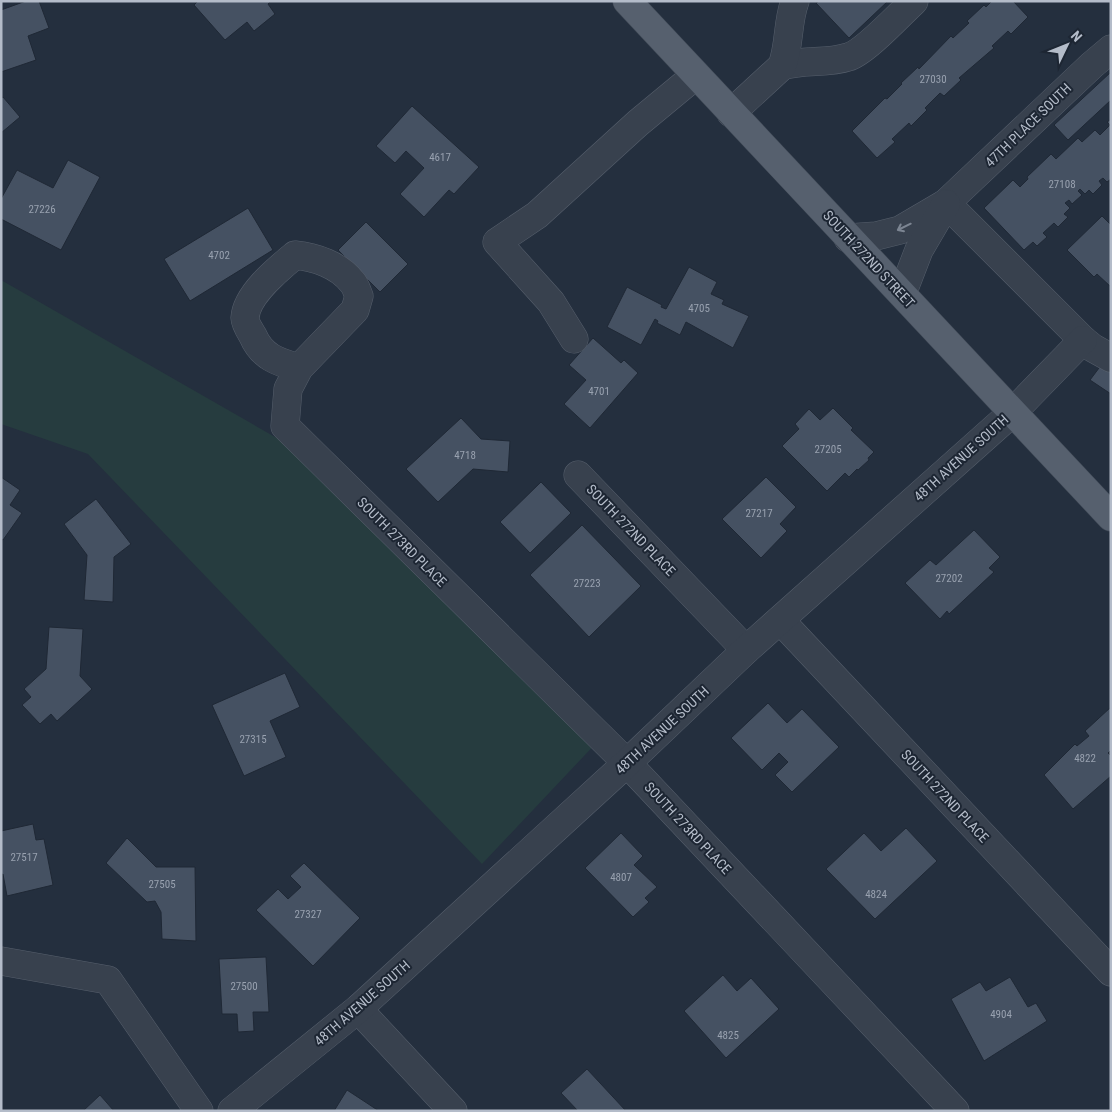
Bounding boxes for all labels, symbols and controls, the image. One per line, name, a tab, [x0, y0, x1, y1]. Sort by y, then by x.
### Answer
north arrow	[1042, 20, 1092, 70]
text: N	[1068, 28, 1085, 45]
house number: 27030	[919, 73, 947, 86]
street label: 47TH PLACE SOUTH	[982, 80, 1074, 170]
house number: 4617	[429, 151, 451, 164]
house number: 27108	[1048, 178, 1076, 191]
house number: 27226	[28, 203, 56, 216]
street label: SOUTH 272ND STREET	[820, 207, 918, 311]
one-way arrow	[897, 223, 912, 232]
house number: 4702	[208, 249, 230, 262]
house number: 4705	[688, 302, 710, 315]
house number: 4701	[588, 385, 610, 398]
street label: 48TH AVENUE SOUTH	[910, 411, 1012, 505]
house number: 27205	[814, 443, 842, 456]
house number: 4718	[454, 449, 476, 462]
street label: SOUTH 272ND PLACE	[583, 481, 679, 579]
street label: SOUTH 273RD PLACE	[354, 494, 450, 590]
house number: 27217	[745, 507, 773, 520]
house number: 27202	[935, 572, 963, 585]
house number: 27223	[573, 577, 601, 590]
street label: 48TH AVENUE SOUTH	[612, 683, 712, 777]
house number: 27315	[239, 733, 267, 746]
street label: SOUTH 272ND PLACE	[898, 746, 992, 846]
house number: 4822	[1074, 752, 1096, 765]
street label: SOUTH 273RD PLACE	[641, 779, 735, 877]
house number: 27517	[10, 851, 38, 864]
house number: 4807	[610, 871, 632, 884]
house number: 27505	[148, 878, 176, 891]
house number: 4824	[865, 888, 887, 901]
house number: 27327	[294, 908, 322, 921]
street label: 48TH AVENUE SOUTH	[311, 957, 413, 1049]
house number: 27500	[230, 980, 258, 993]
house number: 4904	[990, 1008, 1012, 1021]
house number: 4825	[717, 1029, 739, 1042]

